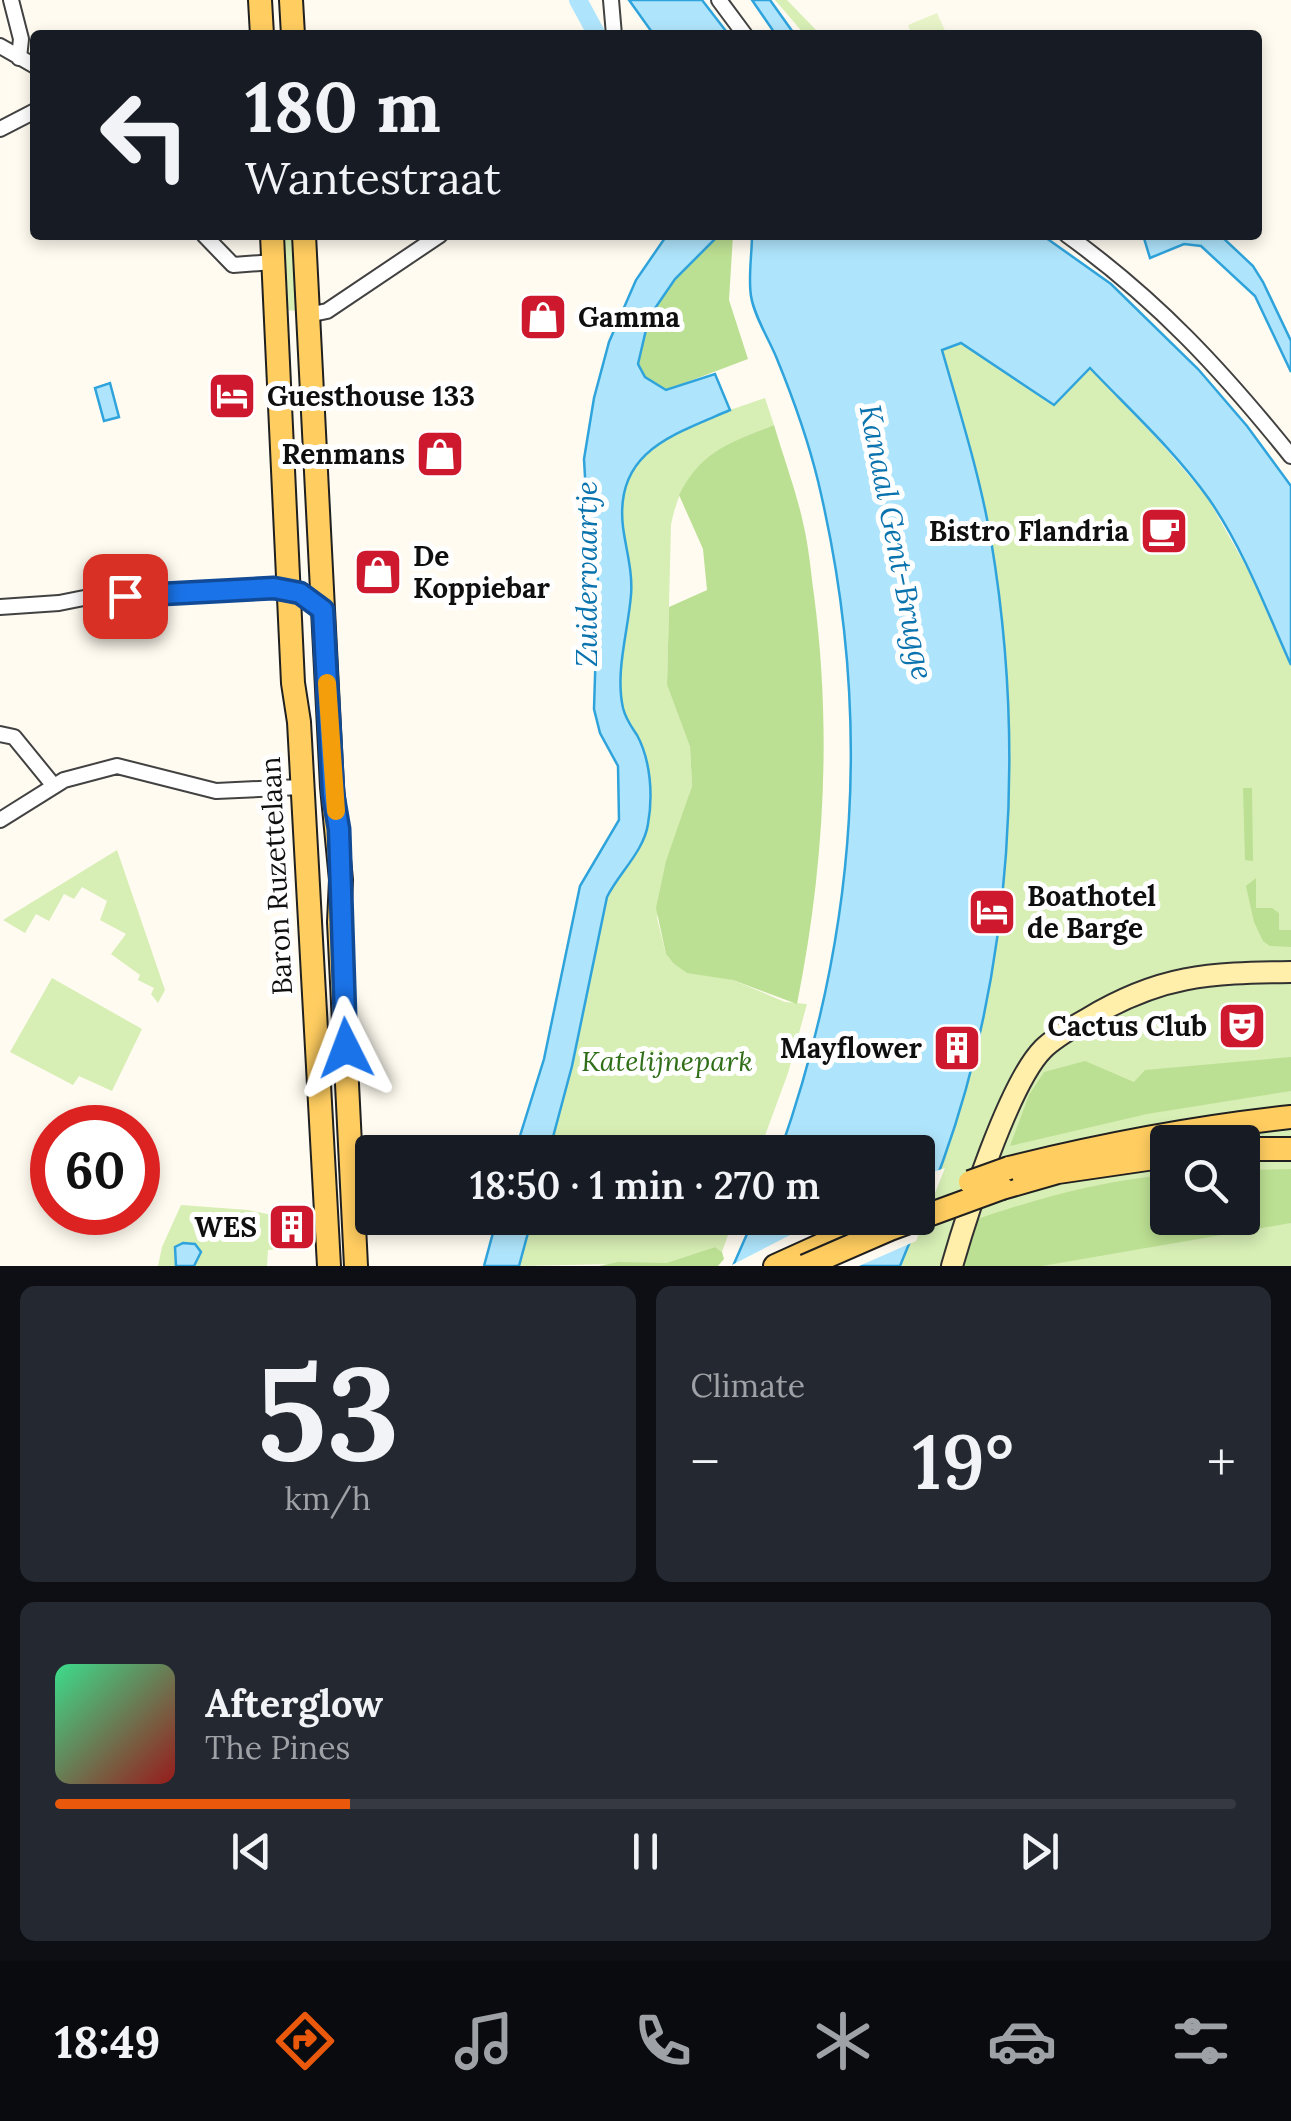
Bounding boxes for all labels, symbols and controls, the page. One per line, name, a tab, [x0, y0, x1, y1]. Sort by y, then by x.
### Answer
text: 180 m	[245, 62, 441, 151]
icon: left	[80, 70, 210, 200]
text: Wantestraat	[245, 149, 501, 206]
shop icon: Gamma	[517, 291, 569, 343]
place label: Gamma	[578, 299, 680, 335]
hotel icon: Guesthouse 133	[206, 370, 258, 422]
place label: Guesthouse 133	[267, 378, 475, 414]
water label: Kanaal Gent-Brugge	[852, 401, 942, 683]
shop icon: Renmans	[414, 428, 466, 480]
place label: Renmans	[281, 436, 405, 472]
water label: Zuidervaartje	[567, 481, 605, 667]
cafe icon: Bistro Flandria	[1138, 505, 1190, 557]
place label: Bistro Flandria	[929, 513, 1129, 549]
place label: De Koppiebar	[413, 538, 551, 606]
shop icon: De Koppiebar	[352, 546, 404, 598]
pin	[83, 554, 168, 639]
icon: arrive	[98, 569, 153, 624]
street label: Baron Ruzettelaan	[252, 756, 300, 996]
place label: Boathotel de Barge	[1027, 878, 1156, 946]
hotel icon: Boathotel de Barge	[966, 886, 1018, 938]
position arrow	[294, 996, 398, 1100]
theatre icon: Cactus Club	[1216, 1000, 1268, 1052]
place label: Cactus Club	[1047, 1008, 1207, 1044]
building icon: Mayflower	[931, 1022, 983, 1074]
place label: Mayflower	[780, 1030, 923, 1066]
park label: Katelijnepark	[581, 1043, 753, 1079]
speed limit sign: 60	[30, 1105, 160, 1235]
map controls	[1150, 1125, 1260, 1235]
button: search	[1150, 1125, 1260, 1235]
text: 18:50 · 1 min · 270 m	[470, 1161, 820, 1209]
building icon: WES	[266, 1201, 318, 1253]
place label: WES	[194, 1209, 257, 1245]
text: 53	[256, 1329, 399, 1496]
text: Climate	[691, 1365, 805, 1406]
text: 19°	[912, 1414, 1014, 1510]
text: −	[691, 1427, 720, 1497]
text: +	[1207, 1427, 1236, 1497]
text: km/h	[285, 1478, 371, 1519]
text: Afterglow	[205, 1679, 383, 1727]
text: The Pines	[205, 1727, 350, 1768]
icon: previous	[224, 1824, 279, 1879]
icon: pause	[618, 1824, 673, 1879]
icon: next	[1012, 1824, 1067, 1879]
icon: directions	[270, 2006, 340, 2076]
icon: music	[449, 2006, 519, 2076]
icon: phone	[628, 2006, 698, 2076]
icon: climate	[808, 2006, 878, 2076]
icon: car	[987, 2006, 1057, 2076]
icon: filters	[1166, 2006, 1236, 2076]
text: 18:49	[55, 2013, 160, 2070]

